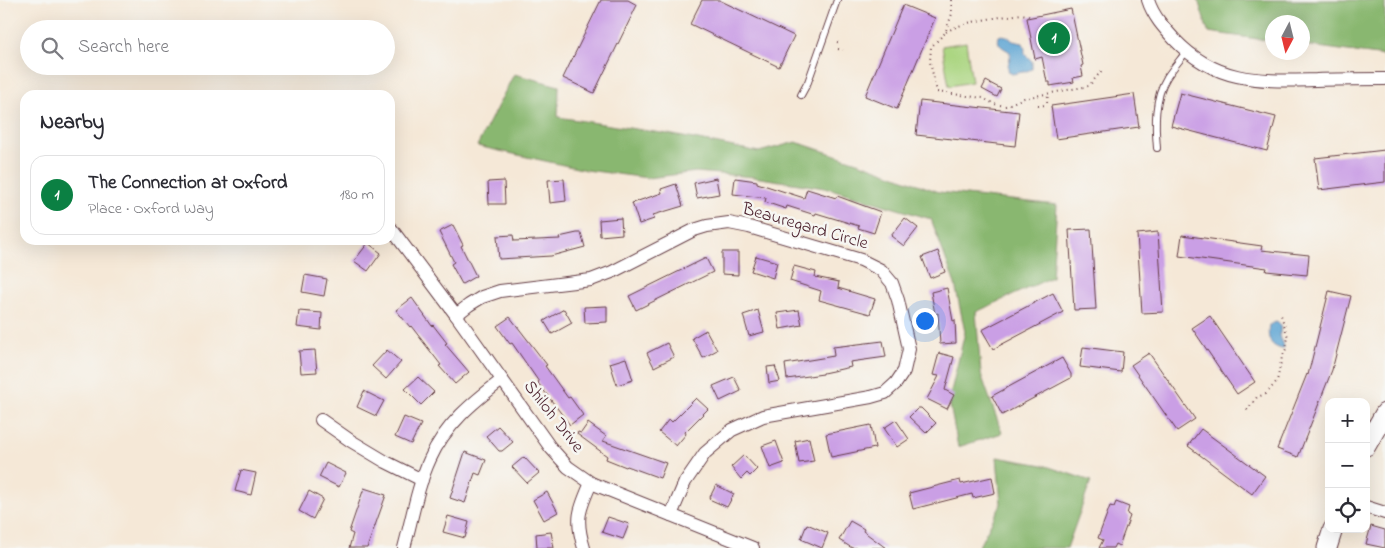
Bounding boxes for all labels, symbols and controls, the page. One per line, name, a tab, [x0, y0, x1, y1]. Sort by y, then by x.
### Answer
north arrow	[1265, 15, 1310, 60]
pin: 1	[1038, 19, 1070, 57]
search box	[20, 20, 395, 75]
icon: search	[38, 34, 66, 62]
text: Search here	[78, 34, 169, 61]
text: Nearby	[40, 108, 104, 138]
text: The Connection at Oxford	[88, 170, 287, 197]
text: 1	[54, 183, 60, 207]
text: 180 m	[340, 183, 374, 207]
street label: Beauregard Circle	[738, 196, 872, 259]
text: Place · Oxford Way	[88, 197, 214, 221]
your location	[912, 308, 938, 334]
street label: Shiloh Drive	[516, 375, 590, 460]
map controls	[1325, 398, 1370, 533]
button: +	[1325, 398, 1370, 443]
button: −	[1325, 443, 1370, 488]
button: locate	[1325, 488, 1370, 533]

